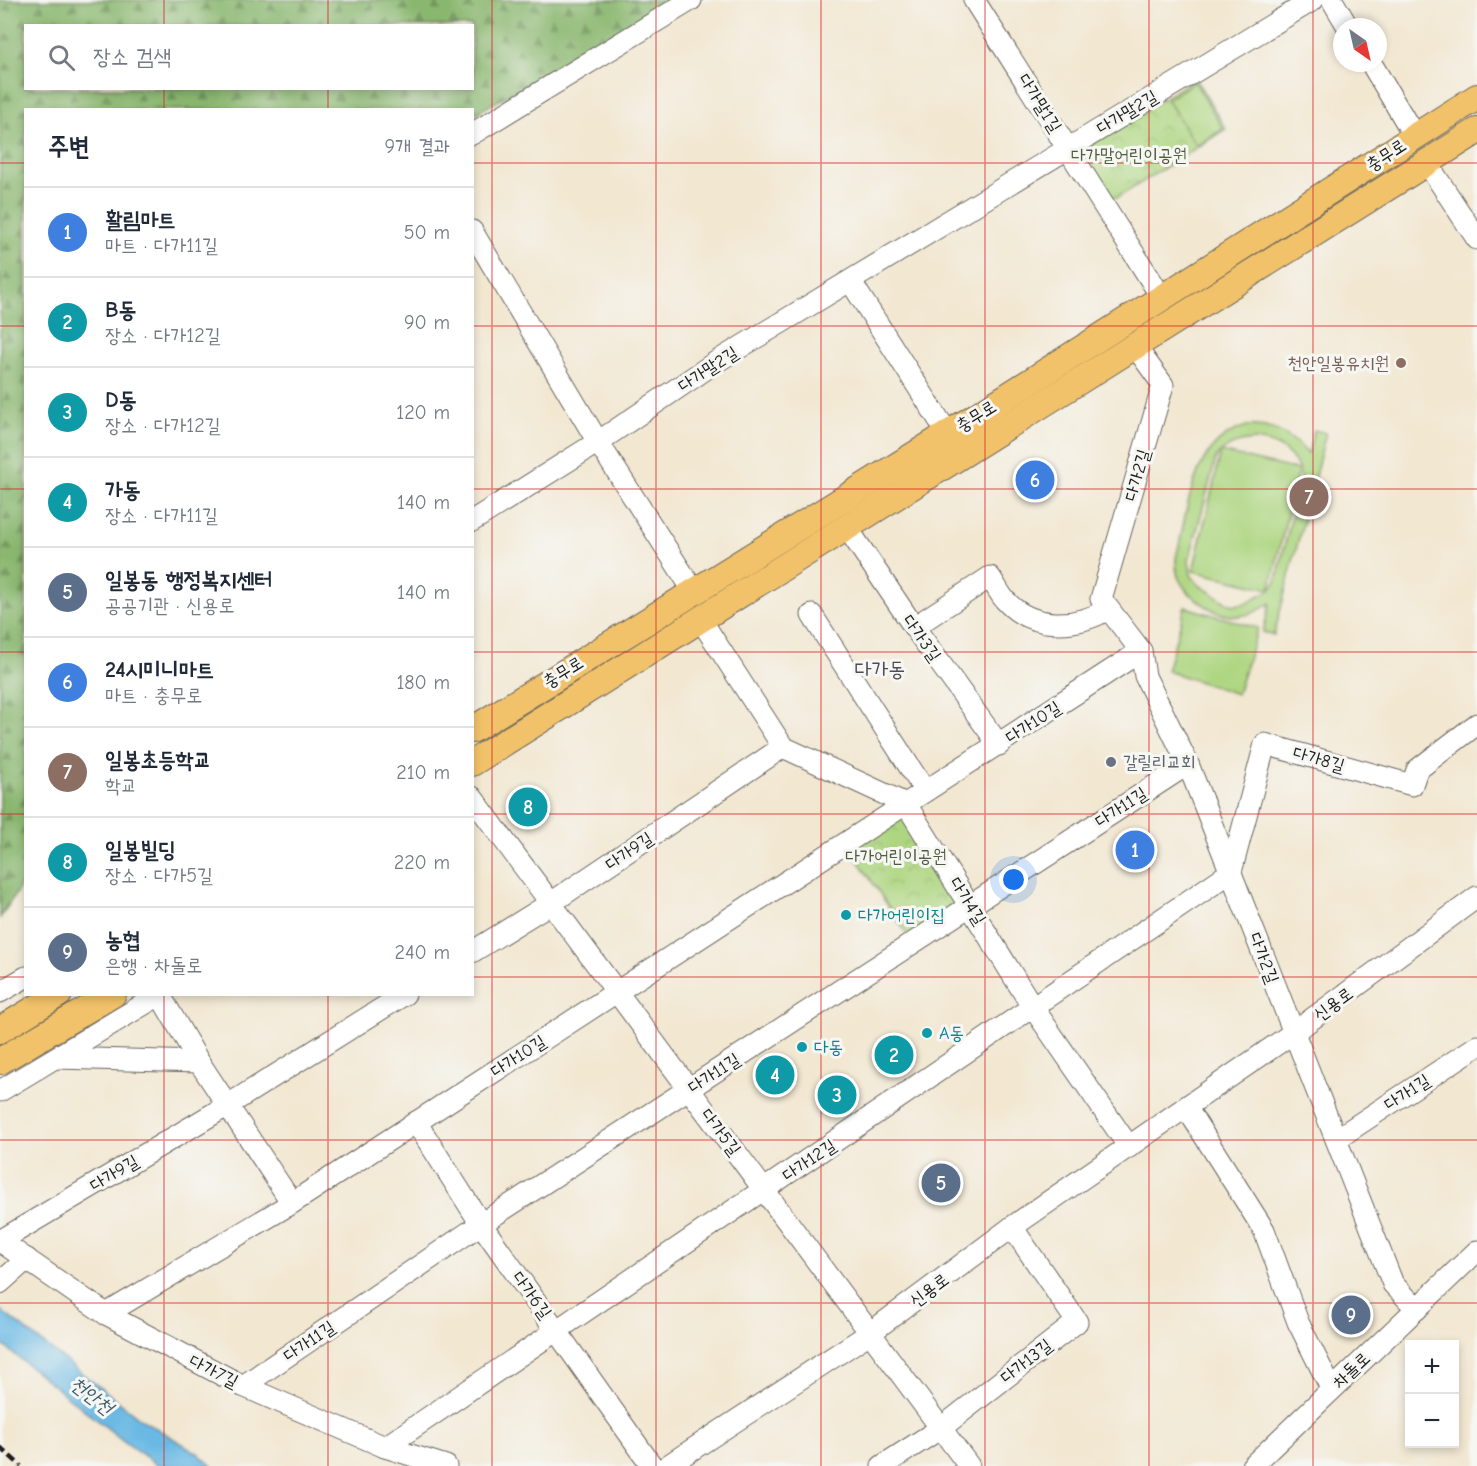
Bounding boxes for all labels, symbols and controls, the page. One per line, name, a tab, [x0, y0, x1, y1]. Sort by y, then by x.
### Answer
north arrow	[1333, 18, 1387, 72]
search box	[24, 24, 474, 90]
icon: search	[45, 41, 78, 74]
text: 장소 검색	[93, 44, 171, 70]
street label: 다가말1길	[1013, 70, 1066, 137]
street label: 다가말2길	[1093, 86, 1162, 139]
text: 주변	[48, 132, 90, 162]
text: 9개 결과	[384, 135, 450, 158]
street label: 충무로	[1362, 135, 1410, 176]
park label: 다가말어린이공원	[1071, 145, 1187, 166]
text: 활림마트	[105, 207, 176, 233]
text: 1	[64, 221, 71, 244]
text: 50 m	[404, 221, 450, 244]
text: 마트 · 다가11길	[105, 234, 218, 257]
text: B동	[105, 297, 136, 323]
text: 2	[63, 311, 72, 334]
text: 90 m	[404, 311, 450, 334]
text: 장소 · 다가12길	[105, 324, 221, 347]
street label: 다가말2길	[674, 342, 743, 397]
place label: 천안일봉유치원	[1288, 353, 1389, 374]
marker: 천안일봉유치원	[1394, 356, 1408, 370]
text: D동	[105, 387, 136, 413]
street label: 충무로	[952, 396, 1000, 437]
text: 3	[63, 401, 72, 424]
text: 120 m	[396, 401, 450, 424]
text: 장소 · 다가12길	[105, 414, 221, 437]
street label: 다가2길	[1120, 446, 1155, 503]
pin: 6	[1016, 458, 1054, 502]
pin: 7	[1290, 474, 1328, 520]
text: 가동	[105, 477, 140, 503]
text: 4	[63, 491, 72, 514]
text: 140 m	[397, 491, 450, 514]
text: 장소 · 다가11길	[105, 504, 218, 527]
text: 일봉동 행정복지센터	[105, 567, 272, 593]
text: 5	[62, 581, 73, 604]
text: 140 m	[397, 581, 450, 604]
text: 공공기관 · 신용로	[105, 594, 235, 617]
street label: 다가3길	[898, 611, 946, 666]
street label: 충무로	[539, 652, 587, 693]
text: 24시미니마트	[105, 657, 214, 683]
district label: 다가동	[855, 657, 905, 681]
text: 6	[62, 671, 73, 694]
text: 180 m	[396, 671, 450, 694]
text: 마트 · 충무로	[105, 684, 202, 707]
street label: 다가10길	[1002, 697, 1065, 748]
street label: 다가8길	[1291, 742, 1348, 777]
text: 일봉초등학교	[105, 747, 211, 773]
place label: 갈릴리교회	[1123, 752, 1195, 773]
marker: 갈릴리교회	[1104, 755, 1118, 769]
text: 7	[63, 761, 72, 784]
text: 210 m	[396, 761, 450, 784]
text: 학교	[105, 774, 137, 797]
street label: 다가11길	[1091, 783, 1152, 832]
pin: 8	[508, 784, 548, 830]
street label: 다가9길	[601, 828, 658, 875]
pin: 1	[1116, 828, 1154, 872]
text: 일봉빌딩	[105, 837, 176, 863]
park label: 다가어린이공원	[845, 846, 947, 867]
text: 8	[62, 851, 73, 874]
text: 220 m	[394, 851, 450, 874]
text: 장소 · 다가5길	[105, 864, 213, 887]
your location	[999, 865, 1028, 894]
street label: 다가4길	[945, 874, 991, 929]
place label: 다가어린이집	[858, 905, 945, 926]
marker: 다가어린이집	[839, 908, 853, 922]
text: 농협	[105, 927, 140, 953]
street label: 다가2길	[1244, 930, 1283, 987]
text: 9	[62, 941, 73, 964]
text: 240 m	[395, 941, 450, 964]
text: 은행 · 차돌로	[105, 954, 202, 977]
street label: 신용로	[1310, 983, 1357, 1026]
place label: A동	[939, 1023, 964, 1044]
marker: A동	[920, 1026, 934, 1040]
street label: 다가10길	[487, 1031, 550, 1082]
pin: 2	[874, 1032, 914, 1078]
place label: 다동	[814, 1037, 843, 1058]
marker: 다동	[795, 1040, 809, 1054]
street label: 다가11길	[684, 1049, 745, 1098]
pin: 4	[756, 1052, 794, 1098]
street label: 다가1길	[1380, 1070, 1435, 1115]
pin: 3	[818, 1072, 856, 1118]
street label: 다가5길	[696, 1105, 745, 1160]
street label: 다가12길	[779, 1135, 840, 1186]
street label: 다가9길	[86, 1151, 143, 1196]
pin: 5	[922, 1160, 960, 1206]
street label: 다가6길	[507, 1268, 556, 1323]
street label: 신용로	[906, 1269, 953, 1312]
pin: 9	[1332, 1292, 1370, 1338]
street label: 다가11길	[279, 1316, 339, 1366]
street label: 다가13길	[996, 1334, 1057, 1388]
map controls	[1405, 1340, 1459, 1448]
button: +	[1405, 1340, 1459, 1394]
street label: 차돌로	[1328, 1348, 1374, 1393]
street label: 다가7길	[186, 1350, 242, 1393]
water label: 천안천	[66, 1371, 119, 1420]
button: −	[1405, 1394, 1459, 1448]

